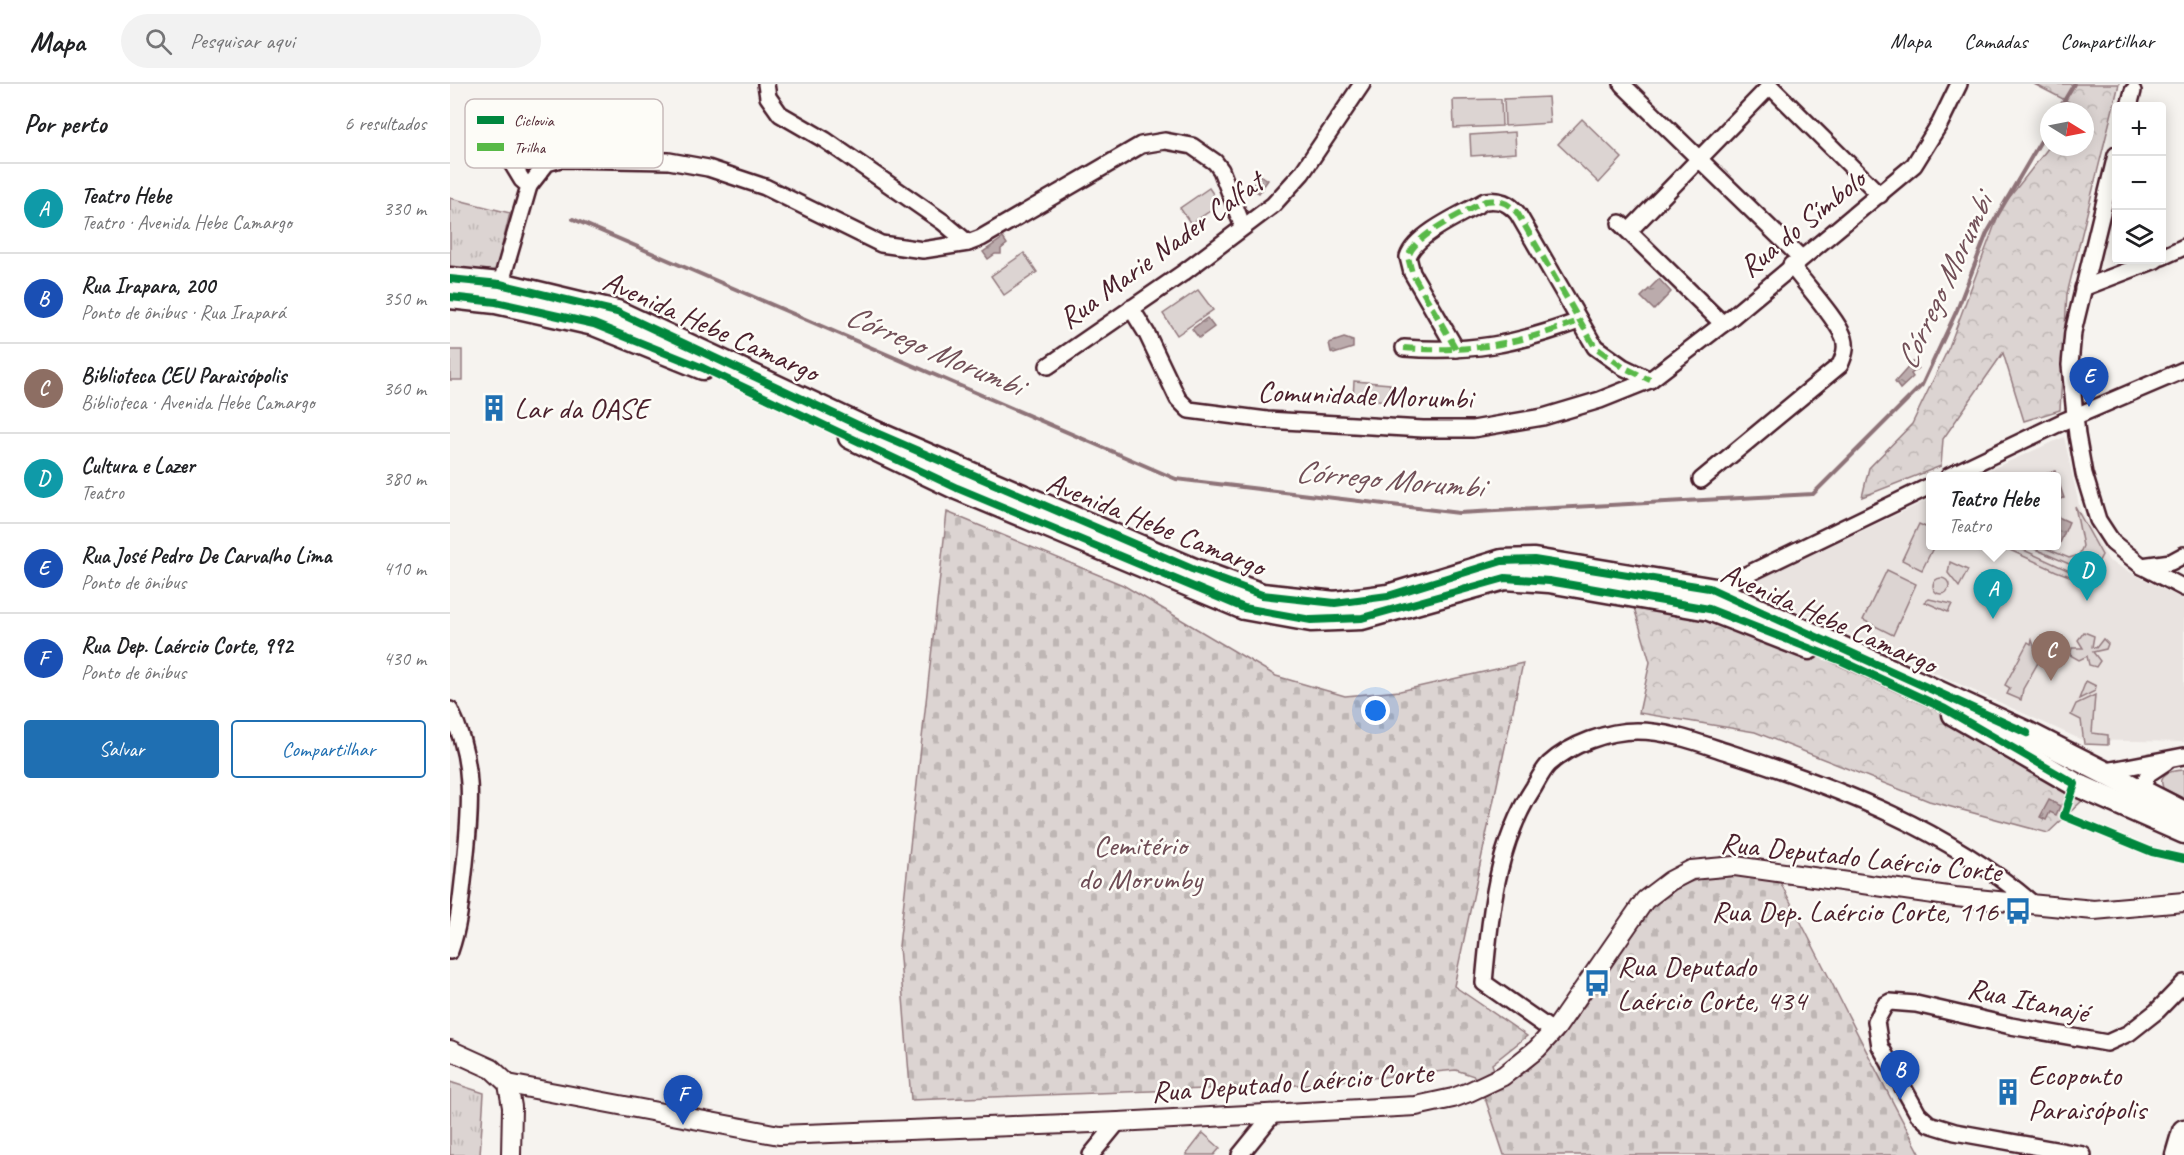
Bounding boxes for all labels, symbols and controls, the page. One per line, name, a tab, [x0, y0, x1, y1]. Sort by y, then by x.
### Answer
search box	[121, 14, 541, 68]
text: Mapa	[30, 24, 85, 59]
icon: search	[142, 25, 175, 58]
text: Pesquisar aqui	[190, 27, 295, 55]
text: Mapa	[1890, 28, 1931, 54]
text: Camadas	[1964, 28, 2027, 54]
text: Compartilhar	[2060, 28, 2154, 54]
legend	[465, 99, 663, 168]
north arrow	[2040, 102, 2094, 156]
map controls	[2112, 102, 2166, 264]
button: +	[2112, 102, 2166, 156]
text: Por perto	[24, 107, 106, 140]
text: 6 resultados	[344, 111, 426, 136]
text: Ciclovia	[514, 111, 555, 131]
text: Trilha	[514, 138, 547, 158]
button: −	[2112, 156, 2166, 210]
street label: Rua do Símbolo	[1731, 158, 1875, 285]
street label: Rua Marie Nader Calfat	[1051, 160, 1274, 337]
water label: Córrego Morumbi	[1886, 181, 2006, 376]
text: Teatro Hebe	[81, 182, 171, 210]
text: A	[38, 196, 49, 221]
text: 330 m	[383, 196, 426, 221]
text: Teatro · Avenida Hebe Camargo	[81, 210, 292, 235]
button: layers	[2112, 210, 2166, 264]
street label: Avenida Hebe Camargo	[597, 261, 828, 392]
text: Rua Irapara, 200	[81, 272, 215, 300]
text: B	[38, 286, 49, 311]
text: 350 m	[383, 286, 426, 311]
water label: Córrego Morumbi	[840, 295, 1036, 409]
text: Ponto de ônibus · Rua Irapará	[81, 300, 285, 325]
pin: E	[2070, 358, 2108, 407]
text: Biblioteca CEU Paraisópolis	[81, 362, 286, 390]
street label: Comunidade Morumbi	[1257, 372, 1476, 418]
text: C	[39, 376, 48, 401]
text: 360 m	[383, 376, 426, 401]
place label: Lar da OASE	[514, 389, 652, 427]
text: Biblioteca · Avenida Hebe Camargo	[81, 390, 315, 415]
building icon: Lar da OASE	[479, 393, 509, 423]
water label: Córrego Morumbi	[1294, 450, 1492, 508]
text: Cultura e Lazer	[81, 452, 195, 480]
street label: Avenida Hebe Camargo	[1041, 463, 1274, 586]
text: D	[38, 466, 49, 491]
text: 380 m	[383, 466, 426, 491]
popup	[1926, 472, 2061, 550]
text: Teatro	[81, 480, 124, 505]
text: Teatro Hebe	[1948, 485, 2039, 513]
text: Teatro	[1948, 513, 1991, 538]
text: Rua José Pedro De Carvalho Lima	[81, 542, 332, 570]
pin: D	[2068, 552, 2106, 601]
street label: Avenida Hebe Camargo	[1715, 553, 1946, 684]
text: E	[38, 556, 49, 581]
text: 410 m	[383, 556, 426, 581]
text: Ponto de ônibus	[81, 570, 186, 595]
pin: A	[1974, 570, 2012, 619]
text: Rua Dep. Laércio Corte, 992	[81, 632, 293, 660]
pin: C	[2032, 632, 2070, 681]
text: F	[39, 646, 48, 671]
text: 430 m	[383, 646, 426, 671]
text: Ponto de ônibus	[81, 660, 186, 685]
your location	[1361, 696, 1390, 725]
button: Salvar	[24, 720, 219, 778]
button: Compartilhar	[231, 720, 426, 778]
street label: Rua Deputado Laércio Corte	[1719, 823, 2005, 891]
park label: Cemitério do Morumby	[1078, 826, 1204, 898]
place label: Rua Dep. Laércio Corte, 116	[1711, 892, 1999, 930]
bus stop icon: Rua Dep. Laércio Corte, 116	[2003, 896, 2033, 926]
place label: Rua Deputado Laércio Corte, 434	[1617, 947, 1809, 1019]
bus stop icon: Rua Deputado Laércio Corte, 434	[1582, 968, 1612, 998]
street label: Rua Itanajé	[1964, 969, 2096, 1032]
pin: B	[1880, 1050, 1920, 1100]
street label: Rua Deputado Laércio Corte	[1150, 1053, 1436, 1111]
place label: Ecoponto Paraisópolis	[2028, 1056, 2149, 1128]
pin: F	[664, 1076, 702, 1125]
building icon: Ecoponto Paraisópolis	[1993, 1077, 2023, 1107]

